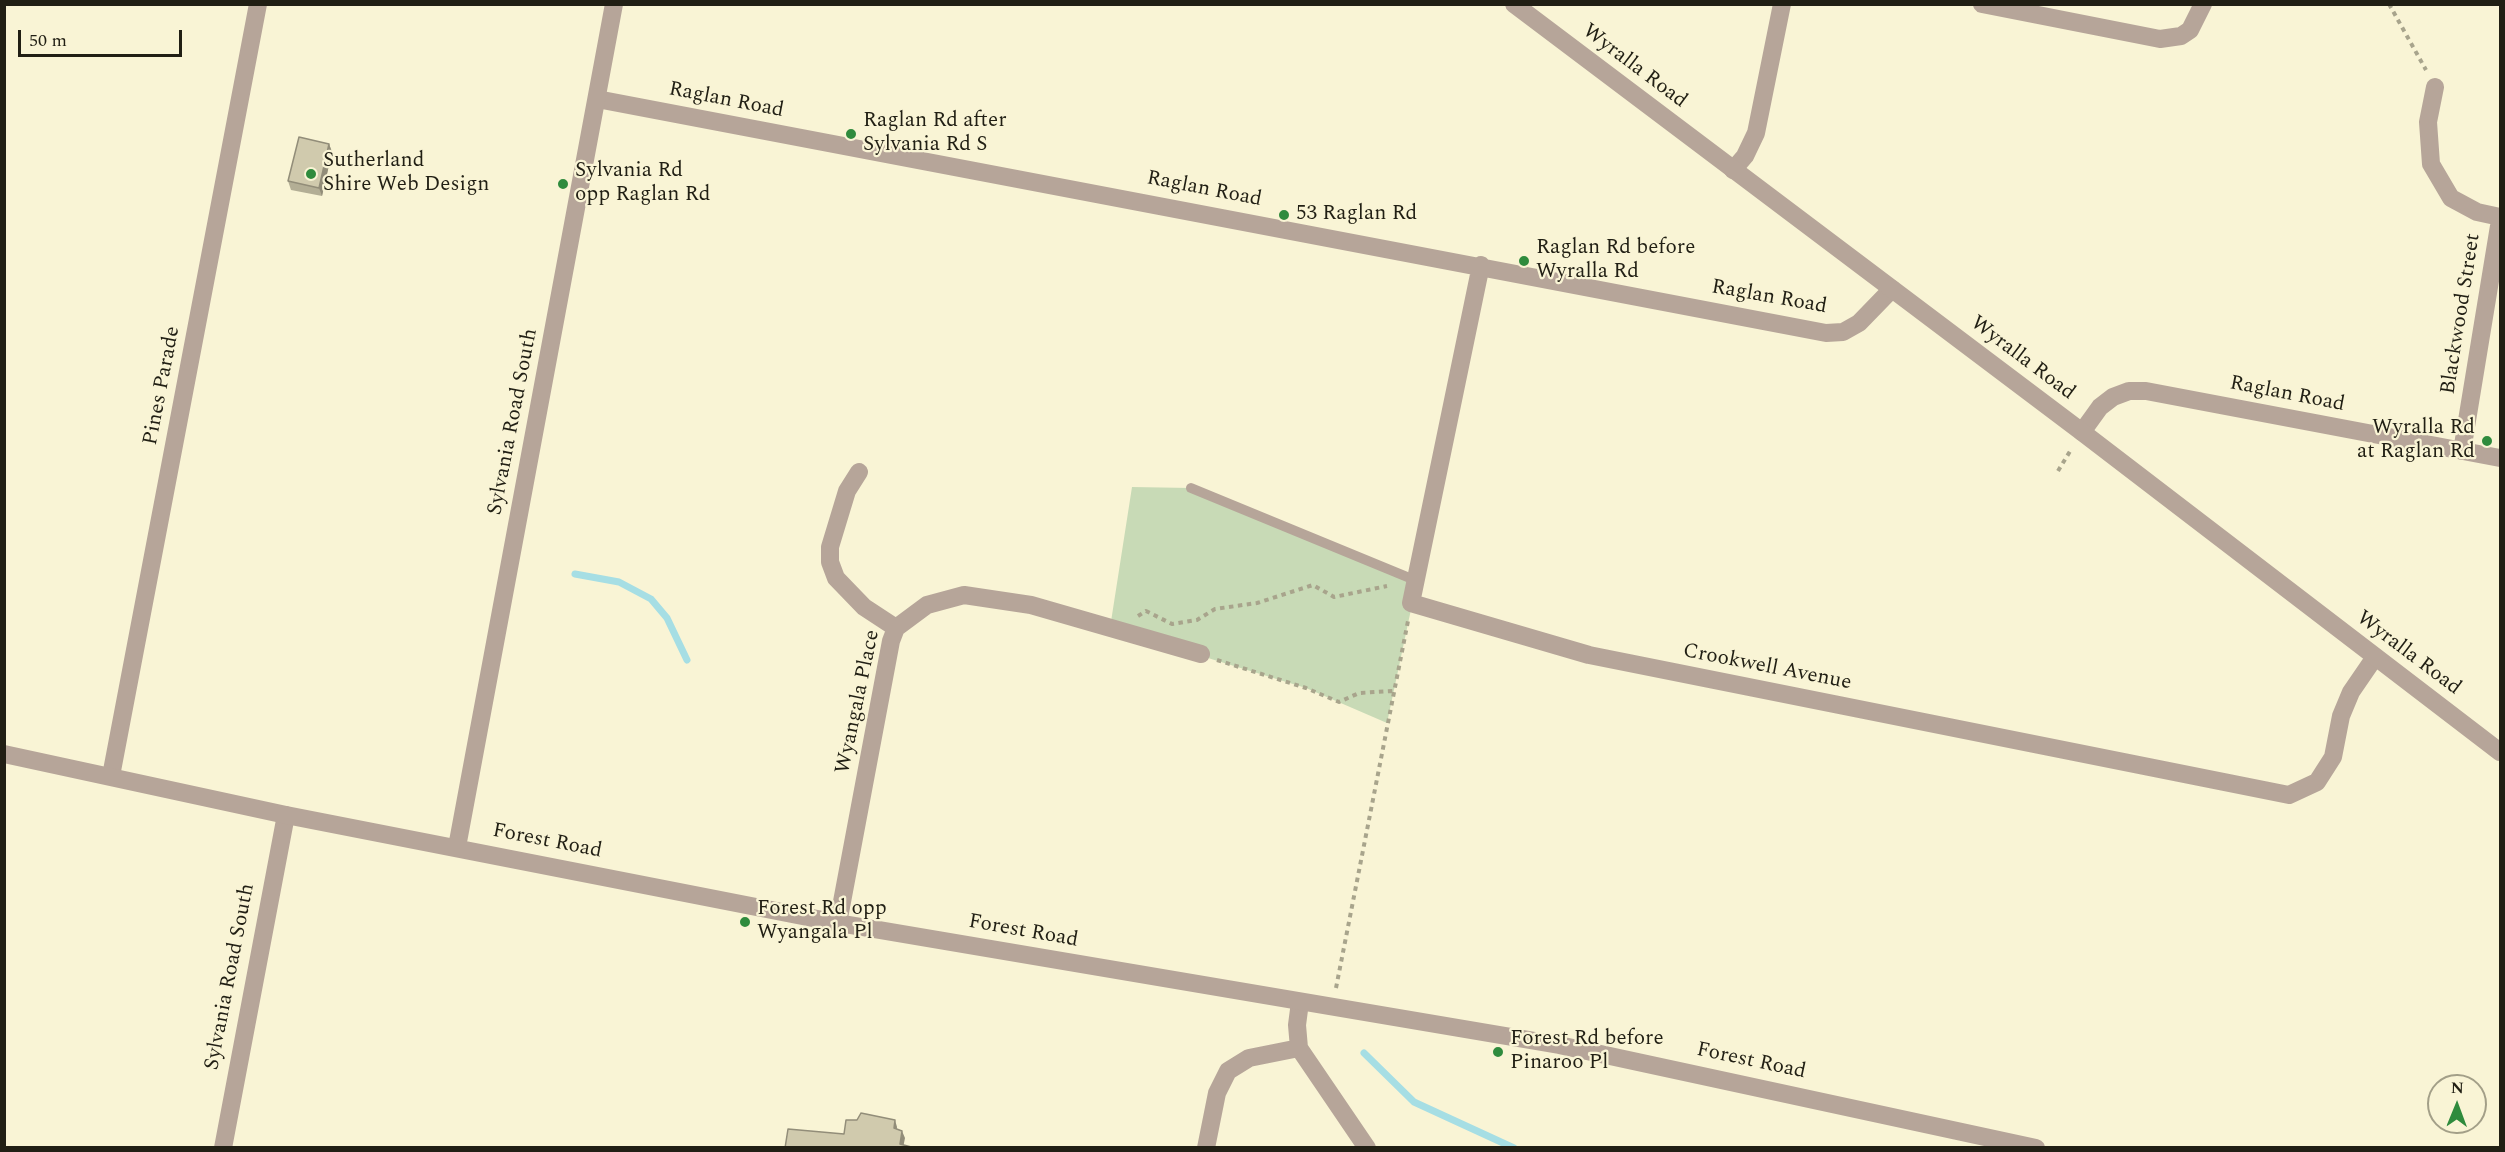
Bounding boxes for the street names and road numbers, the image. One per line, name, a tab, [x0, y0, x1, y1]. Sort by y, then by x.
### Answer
street label: Wyralla Road	[1577, 19, 1691, 115]
street label: Raglan Road	[666, 77, 786, 125]
street label: Raglan Road	[1144, 166, 1264, 214]
street label: Blackwood Street	[2437, 232, 2487, 396]
street label: Raglan Road	[1709, 275, 1829, 321]
street label: Wyralla Road	[1965, 311, 2079, 407]
street label: Pines Parade	[139, 324, 187, 448]
street label: Sylvania Road South	[484, 327, 544, 517]
street label: Raglan Road	[2227, 371, 2347, 419]
street label: Wyralla Road	[2351, 606, 2465, 702]
street label: Wyangala Place	[831, 628, 887, 776]
street label: Crookwell Avenue	[1681, 639, 1853, 697]
street label: Forest Road	[490, 819, 604, 865]
street label: Sylvania Road South	[201, 882, 261, 1072]
street label: Forest Road	[966, 910, 1080, 954]
street label: Forest Road	[1694, 1038, 1808, 1086]

